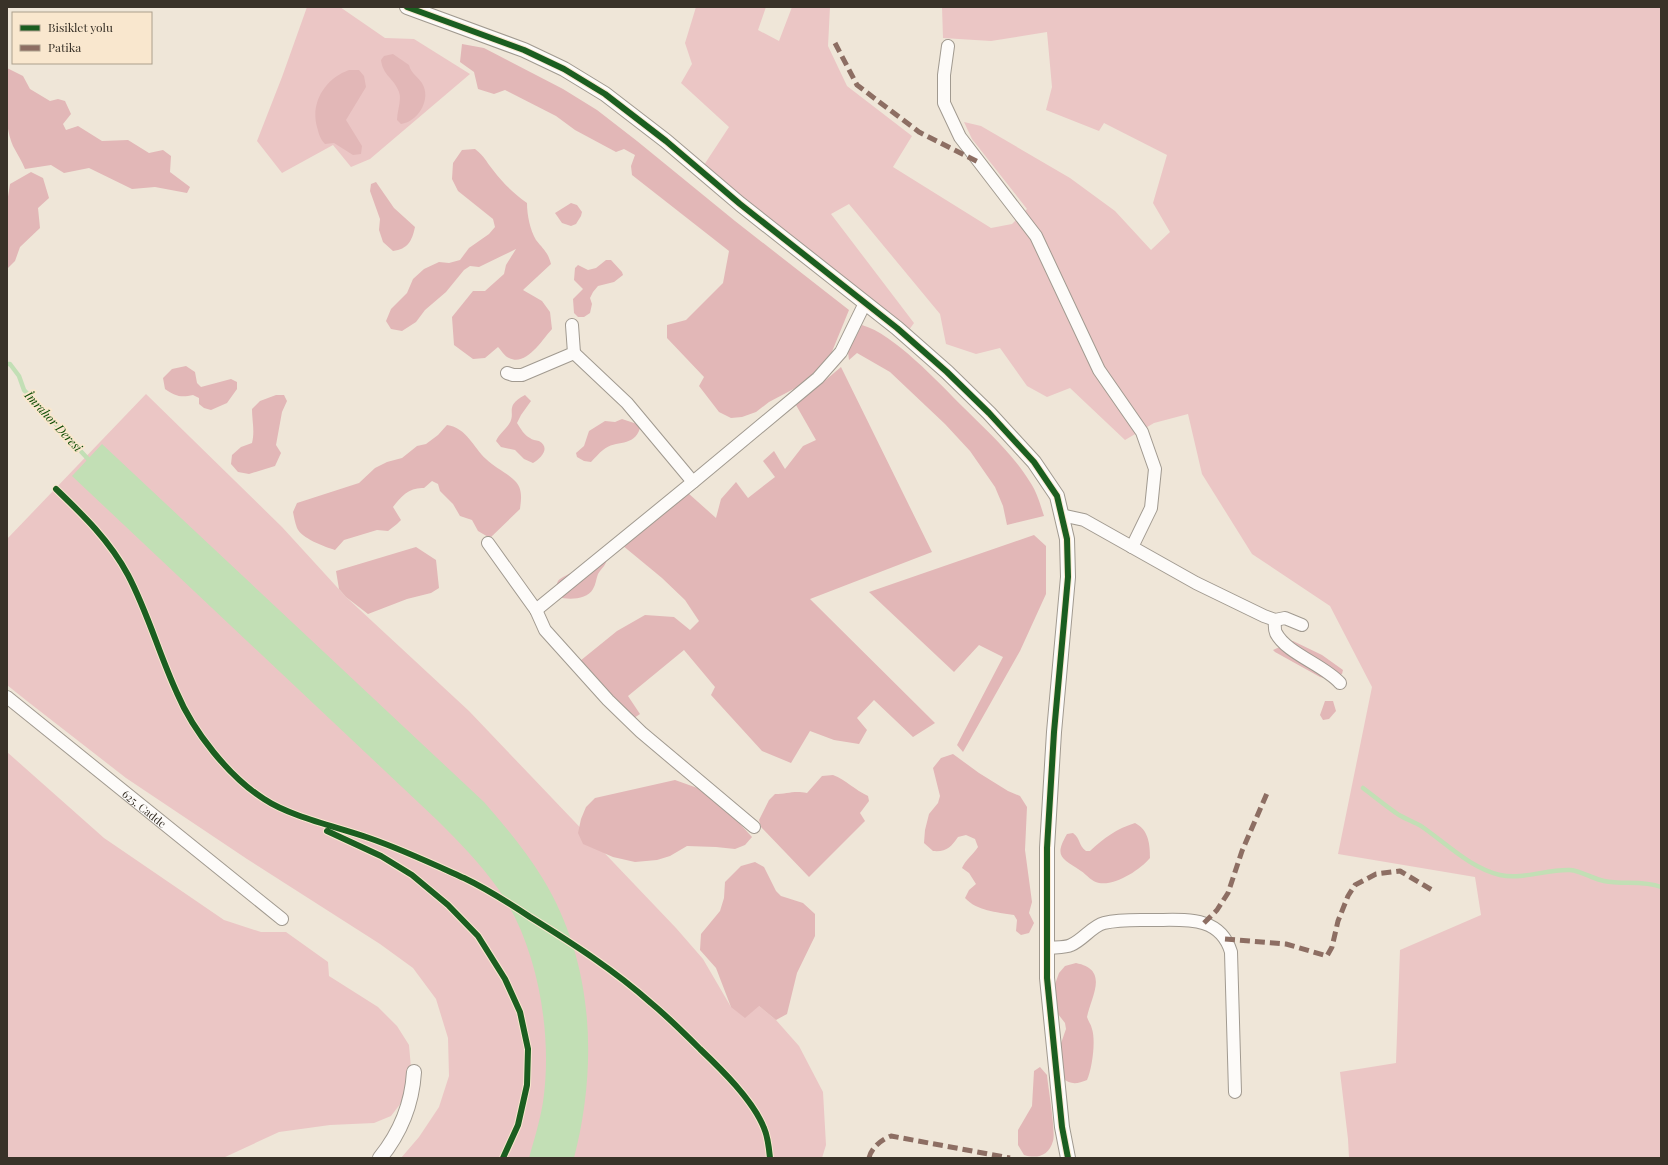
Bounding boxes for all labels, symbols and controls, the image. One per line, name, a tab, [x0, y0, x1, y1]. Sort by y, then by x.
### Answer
legend	[12, 12, 152, 64]
text: Bisiklet yolu	[48, 19, 113, 35]
text: Patika	[48, 39, 81, 55]
water label: İmrahor Deresi	[21, 387, 86, 455]
street label: 625. Cadde	[120, 786, 170, 831]

